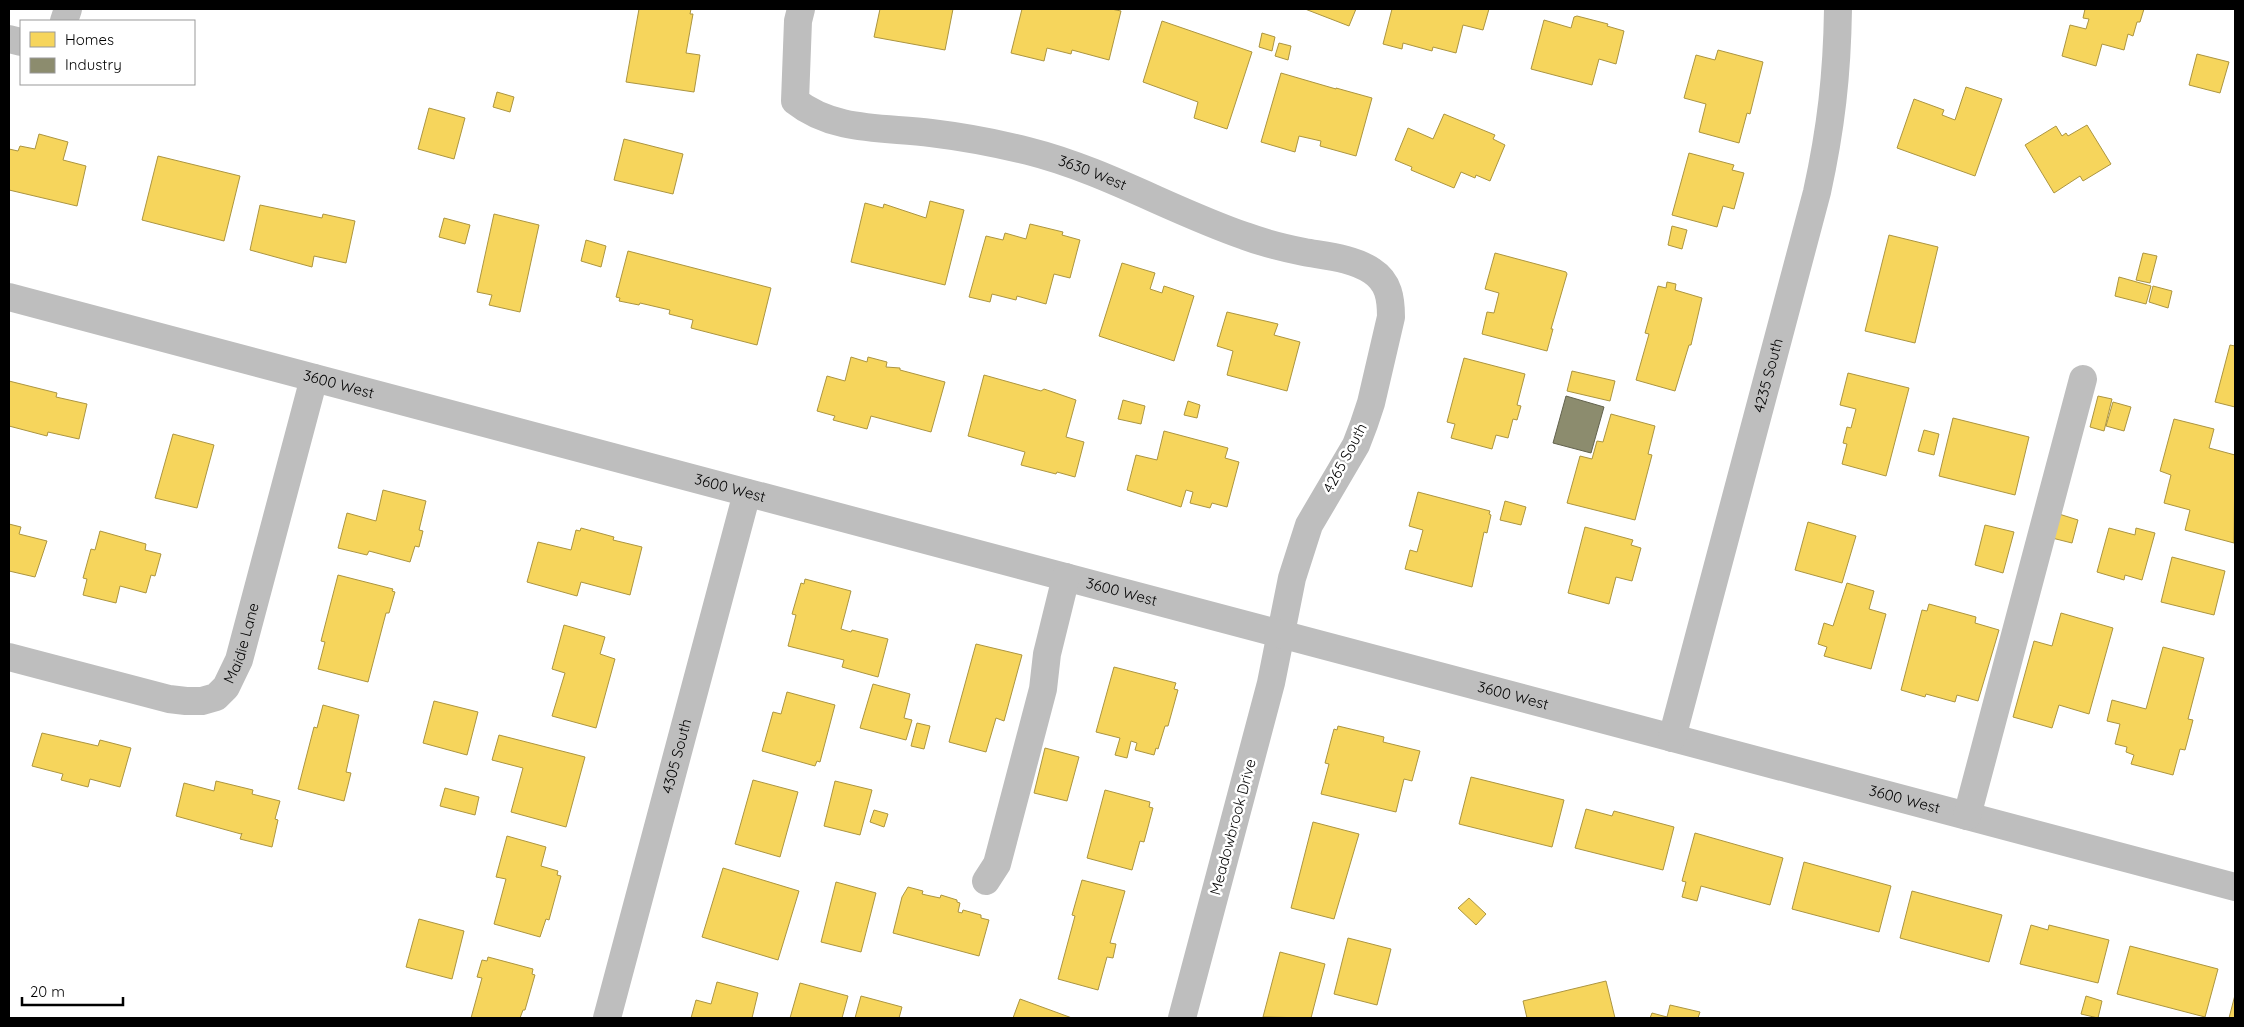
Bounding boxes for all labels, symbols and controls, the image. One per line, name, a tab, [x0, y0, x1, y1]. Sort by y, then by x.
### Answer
legend	[20, 20, 195, 85]
text: Homes	[65, 30, 114, 49]
text: Industry	[65, 55, 122, 74]
street label: 3630 West	[1056, 150, 1130, 194]
street label: 4235 South	[1749, 336, 1787, 415]
street label: 3600 West	[301, 365, 376, 402]
street label: 4265 South	[1318, 420, 1371, 496]
street label: 3600 West	[693, 469, 768, 506]
street label: 3600 West	[1084, 573, 1159, 610]
street label: Maidie Lane	[219, 601, 263, 687]
street label: 3600 West	[1476, 677, 1551, 714]
street label: 4305 South	[657, 717, 695, 796]
street label: Meadowbrook Drive	[1205, 757, 1260, 897]
street label: 3600 West	[1867, 780, 1942, 817]
scale bar	[22, 974, 124, 1006]
text: 20 m	[30, 982, 65, 1001]

